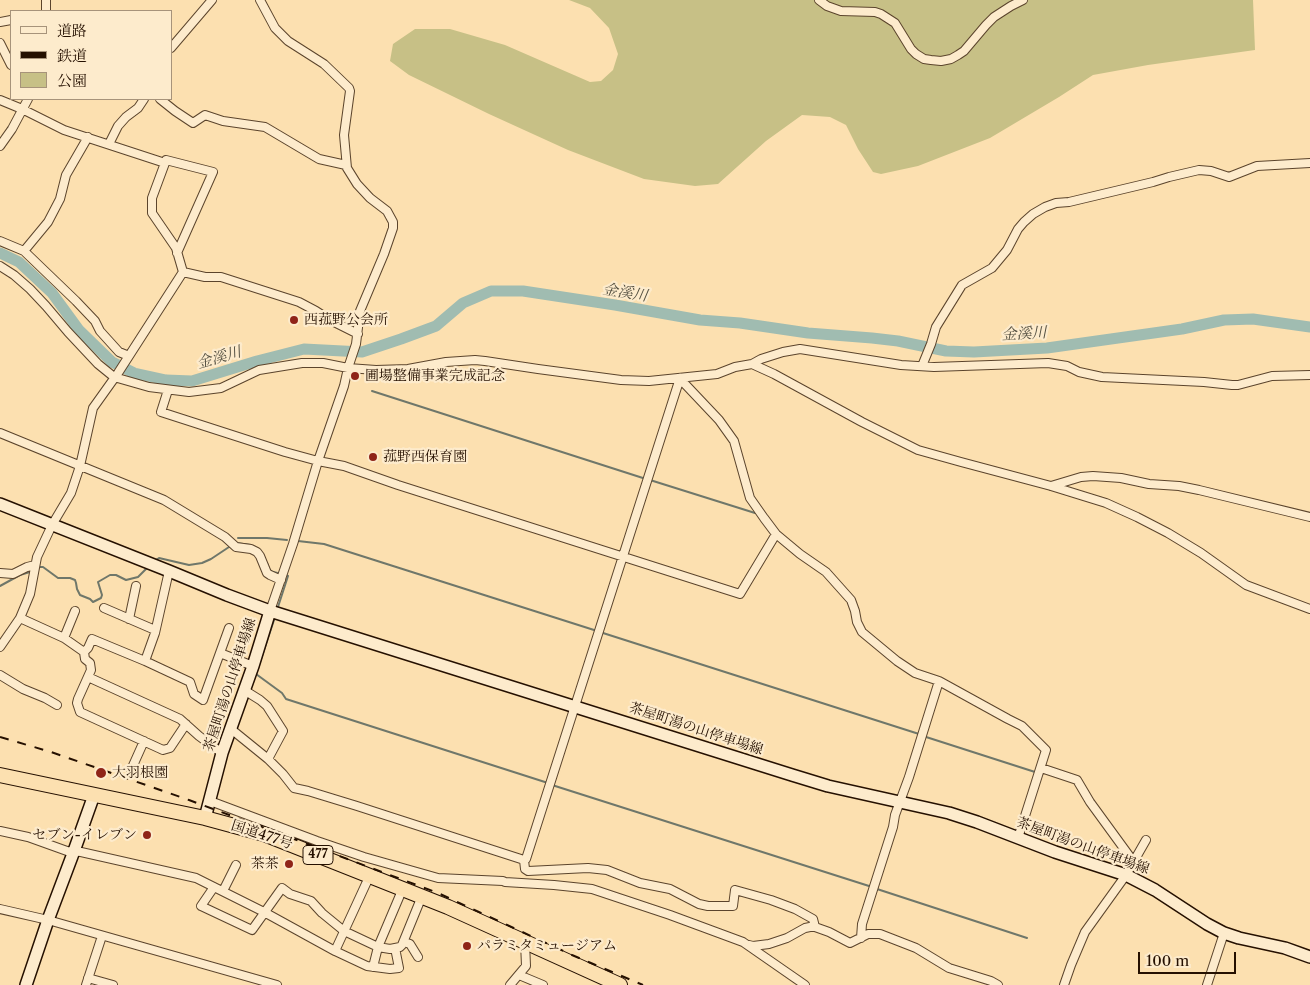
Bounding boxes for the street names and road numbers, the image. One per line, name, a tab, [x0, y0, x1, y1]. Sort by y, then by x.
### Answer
street label: 茶屋町湯の山停車場線	[200, 616, 260, 754]
street label: 茶屋町湯の山停車場線	[627, 699, 765, 759]
street label: 茶屋町湯の山停車場線	[1014, 814, 1152, 878]
street label: 国道477号	[229, 817, 295, 853]
road number: 477	[303, 846, 333, 864]

